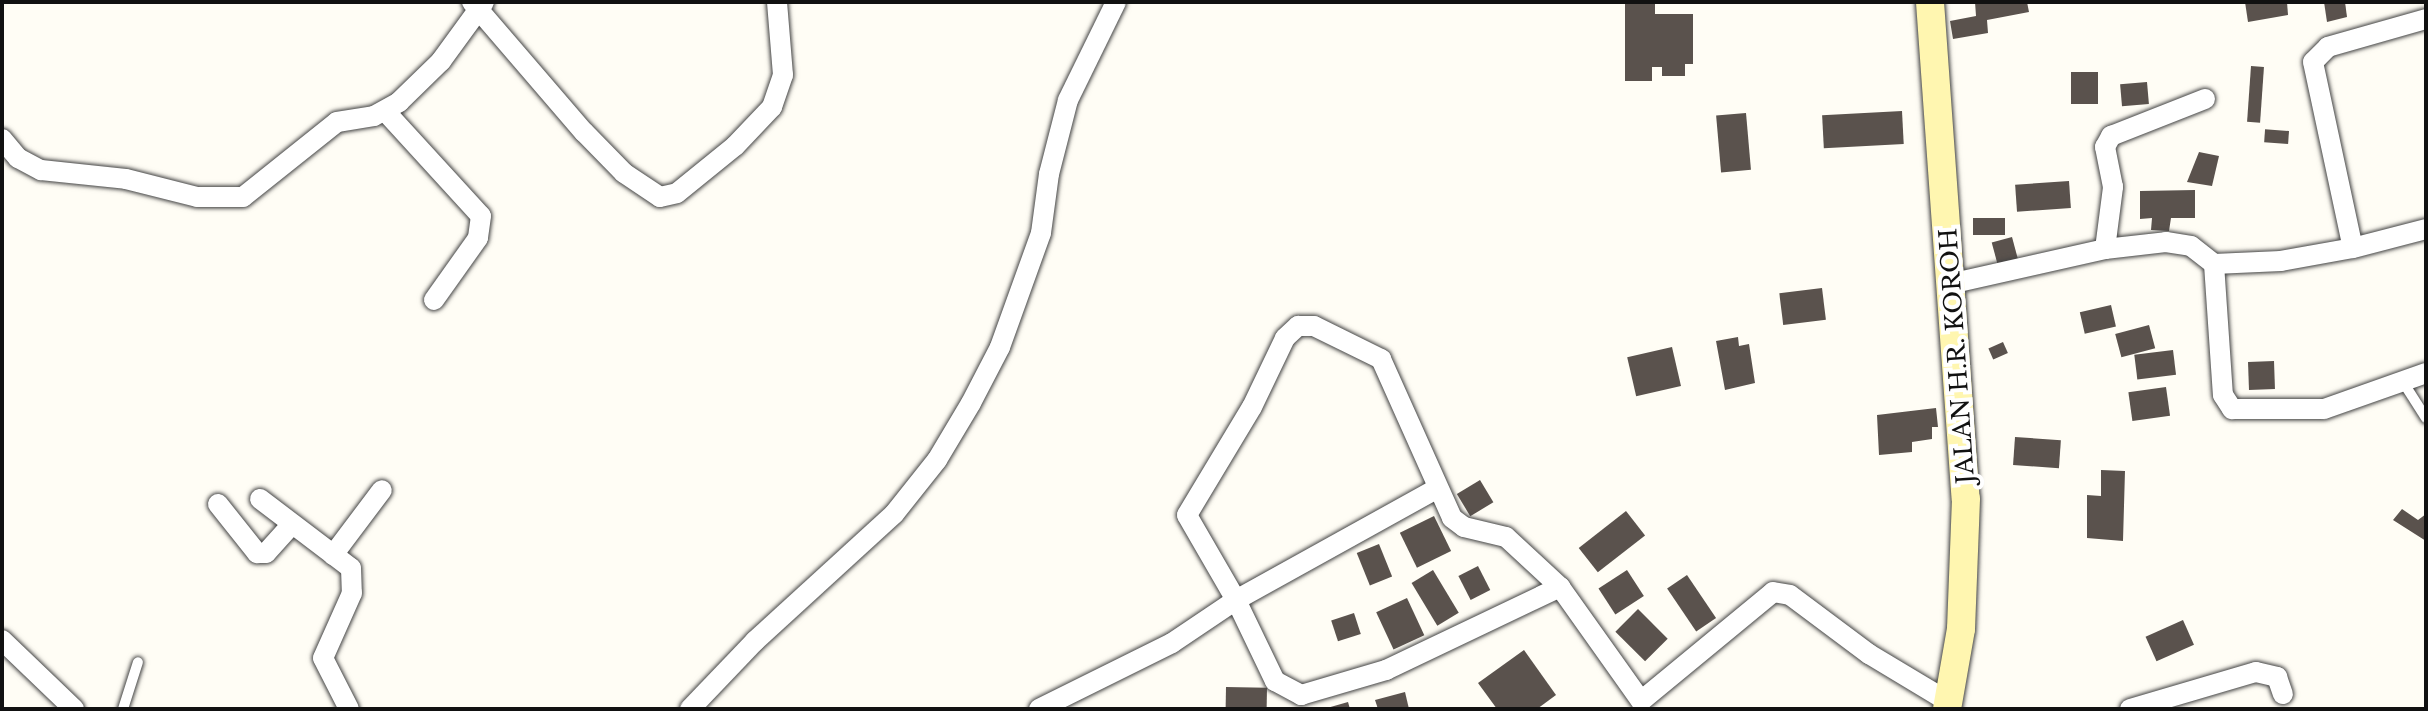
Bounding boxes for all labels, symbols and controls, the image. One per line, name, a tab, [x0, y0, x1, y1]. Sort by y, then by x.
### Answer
street label: JALAN H.R. KOROH	[1934, 227, 1980, 485]

